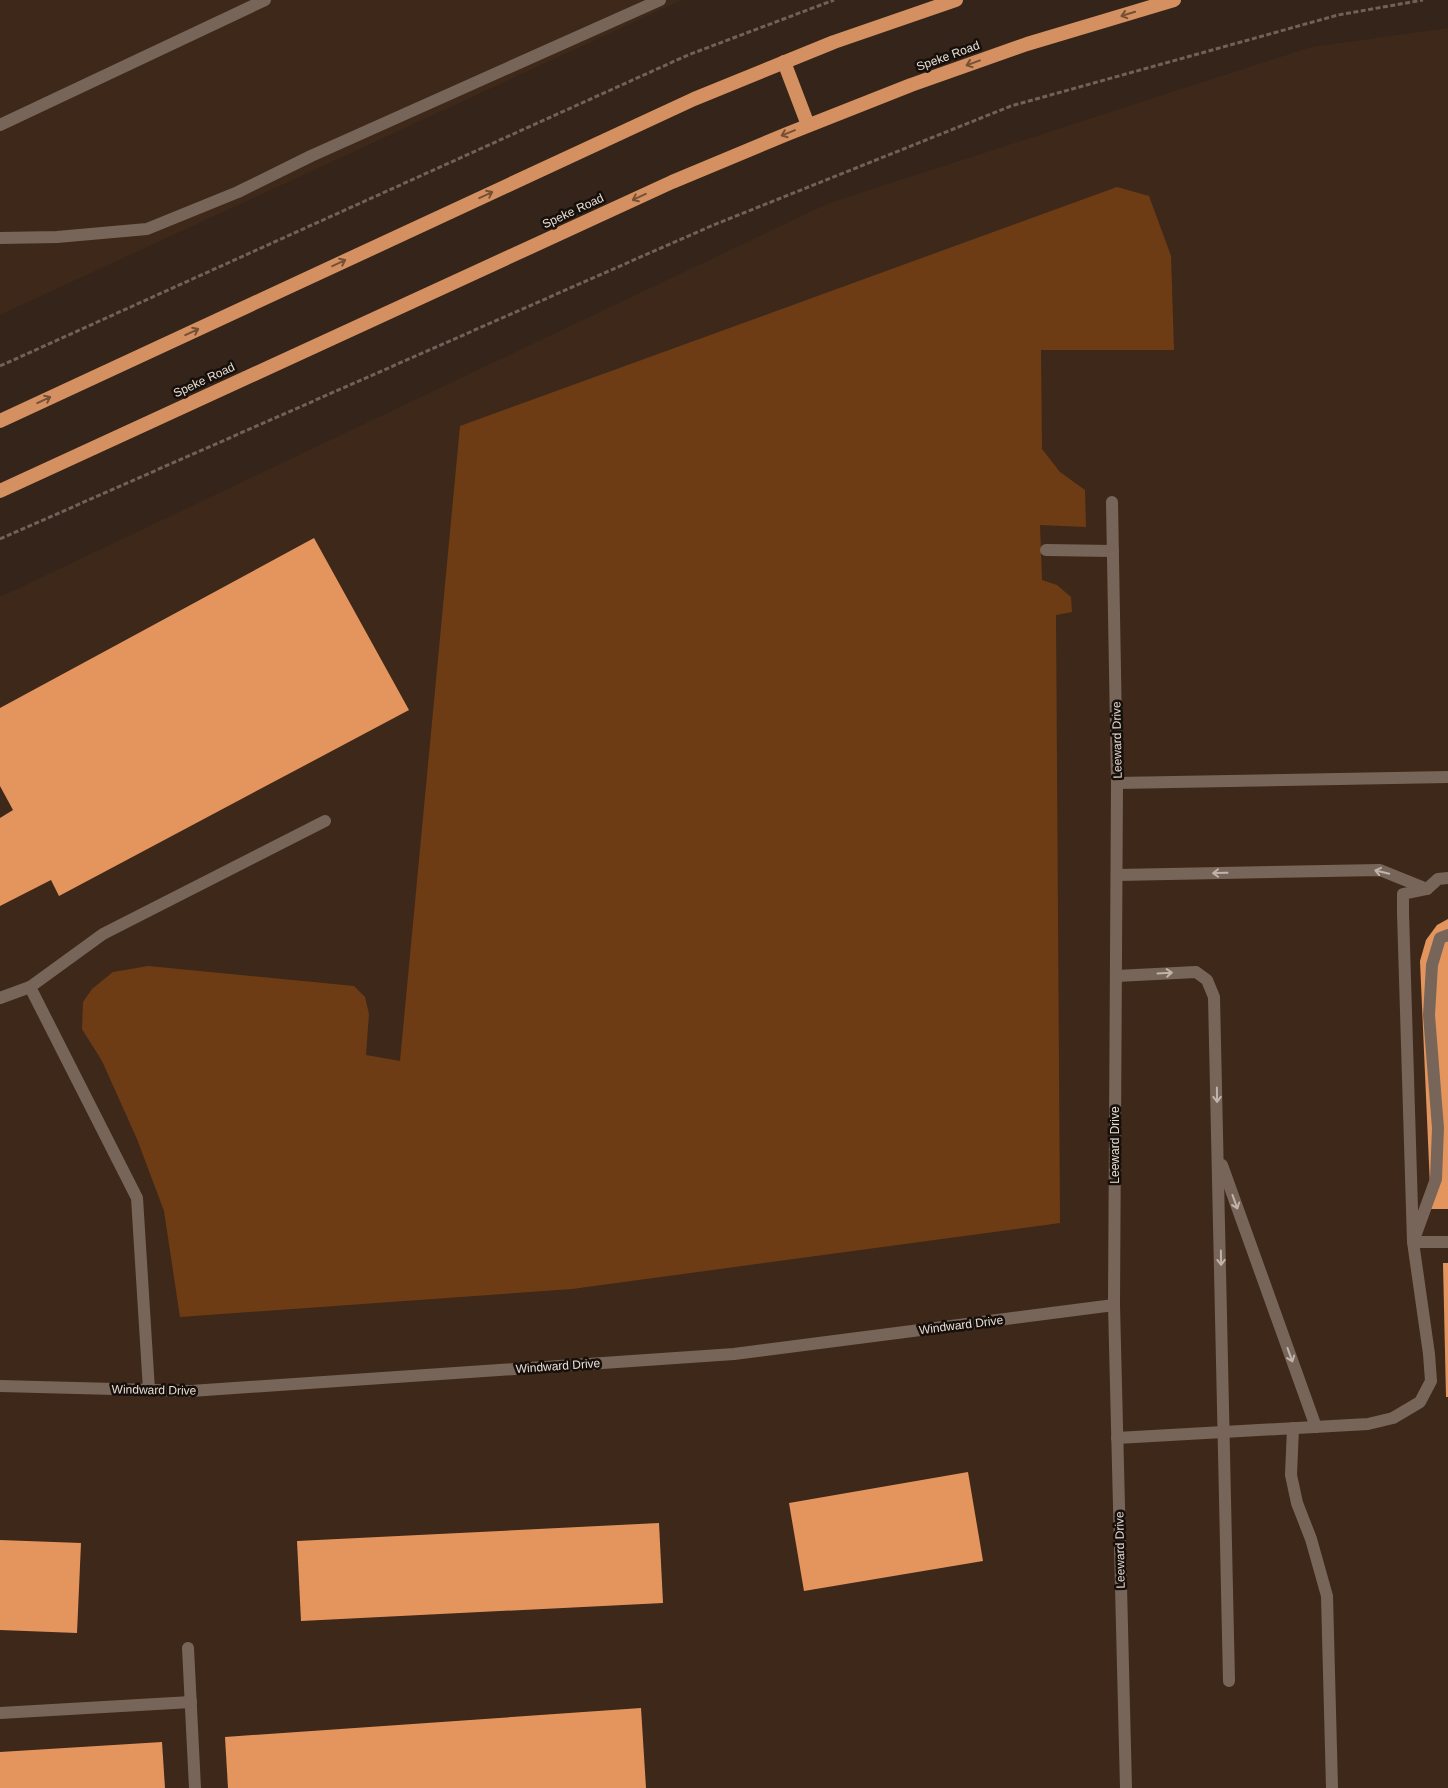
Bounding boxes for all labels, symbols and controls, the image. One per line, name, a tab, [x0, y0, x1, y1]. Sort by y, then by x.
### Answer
one-way arrow	[1120, 10, 1136, 20]
street label: Speke Road	[915, 38, 981, 74]
one-way arrow	[965, 59, 981, 69]
one-way arrow	[781, 129, 796, 138]
one-way arrow	[478, 190, 493, 199]
street label: Speke Road	[540, 191, 606, 231]
one-way arrow	[632, 193, 647, 203]
one-way arrow	[331, 258, 346, 268]
one-way arrow	[184, 327, 199, 336]
street label: Speke Road	[171, 360, 237, 400]
one-way arrow	[36, 395, 51, 405]
street label: Leeward Drive	[1109, 701, 1125, 779]
one-way arrow	[1374, 867, 1390, 876]
one-way arrow	[1212, 868, 1228, 878]
one-way arrow	[1156, 969, 1172, 978]
one-way arrow	[1212, 1087, 1222, 1103]
street label: Leeward Drive	[1108, 1106, 1122, 1184]
one-way arrow	[1231, 1194, 1240, 1209]
one-way arrow	[1216, 1250, 1225, 1266]
street label: Windward Drive	[918, 1313, 1004, 1337]
one-way arrow	[1286, 1346, 1295, 1362]
street label: Windward Drive	[515, 1356, 601, 1376]
street label: Windward Drive	[112, 1382, 197, 1398]
street label: Leeward Drive	[1112, 1511, 1128, 1589]

